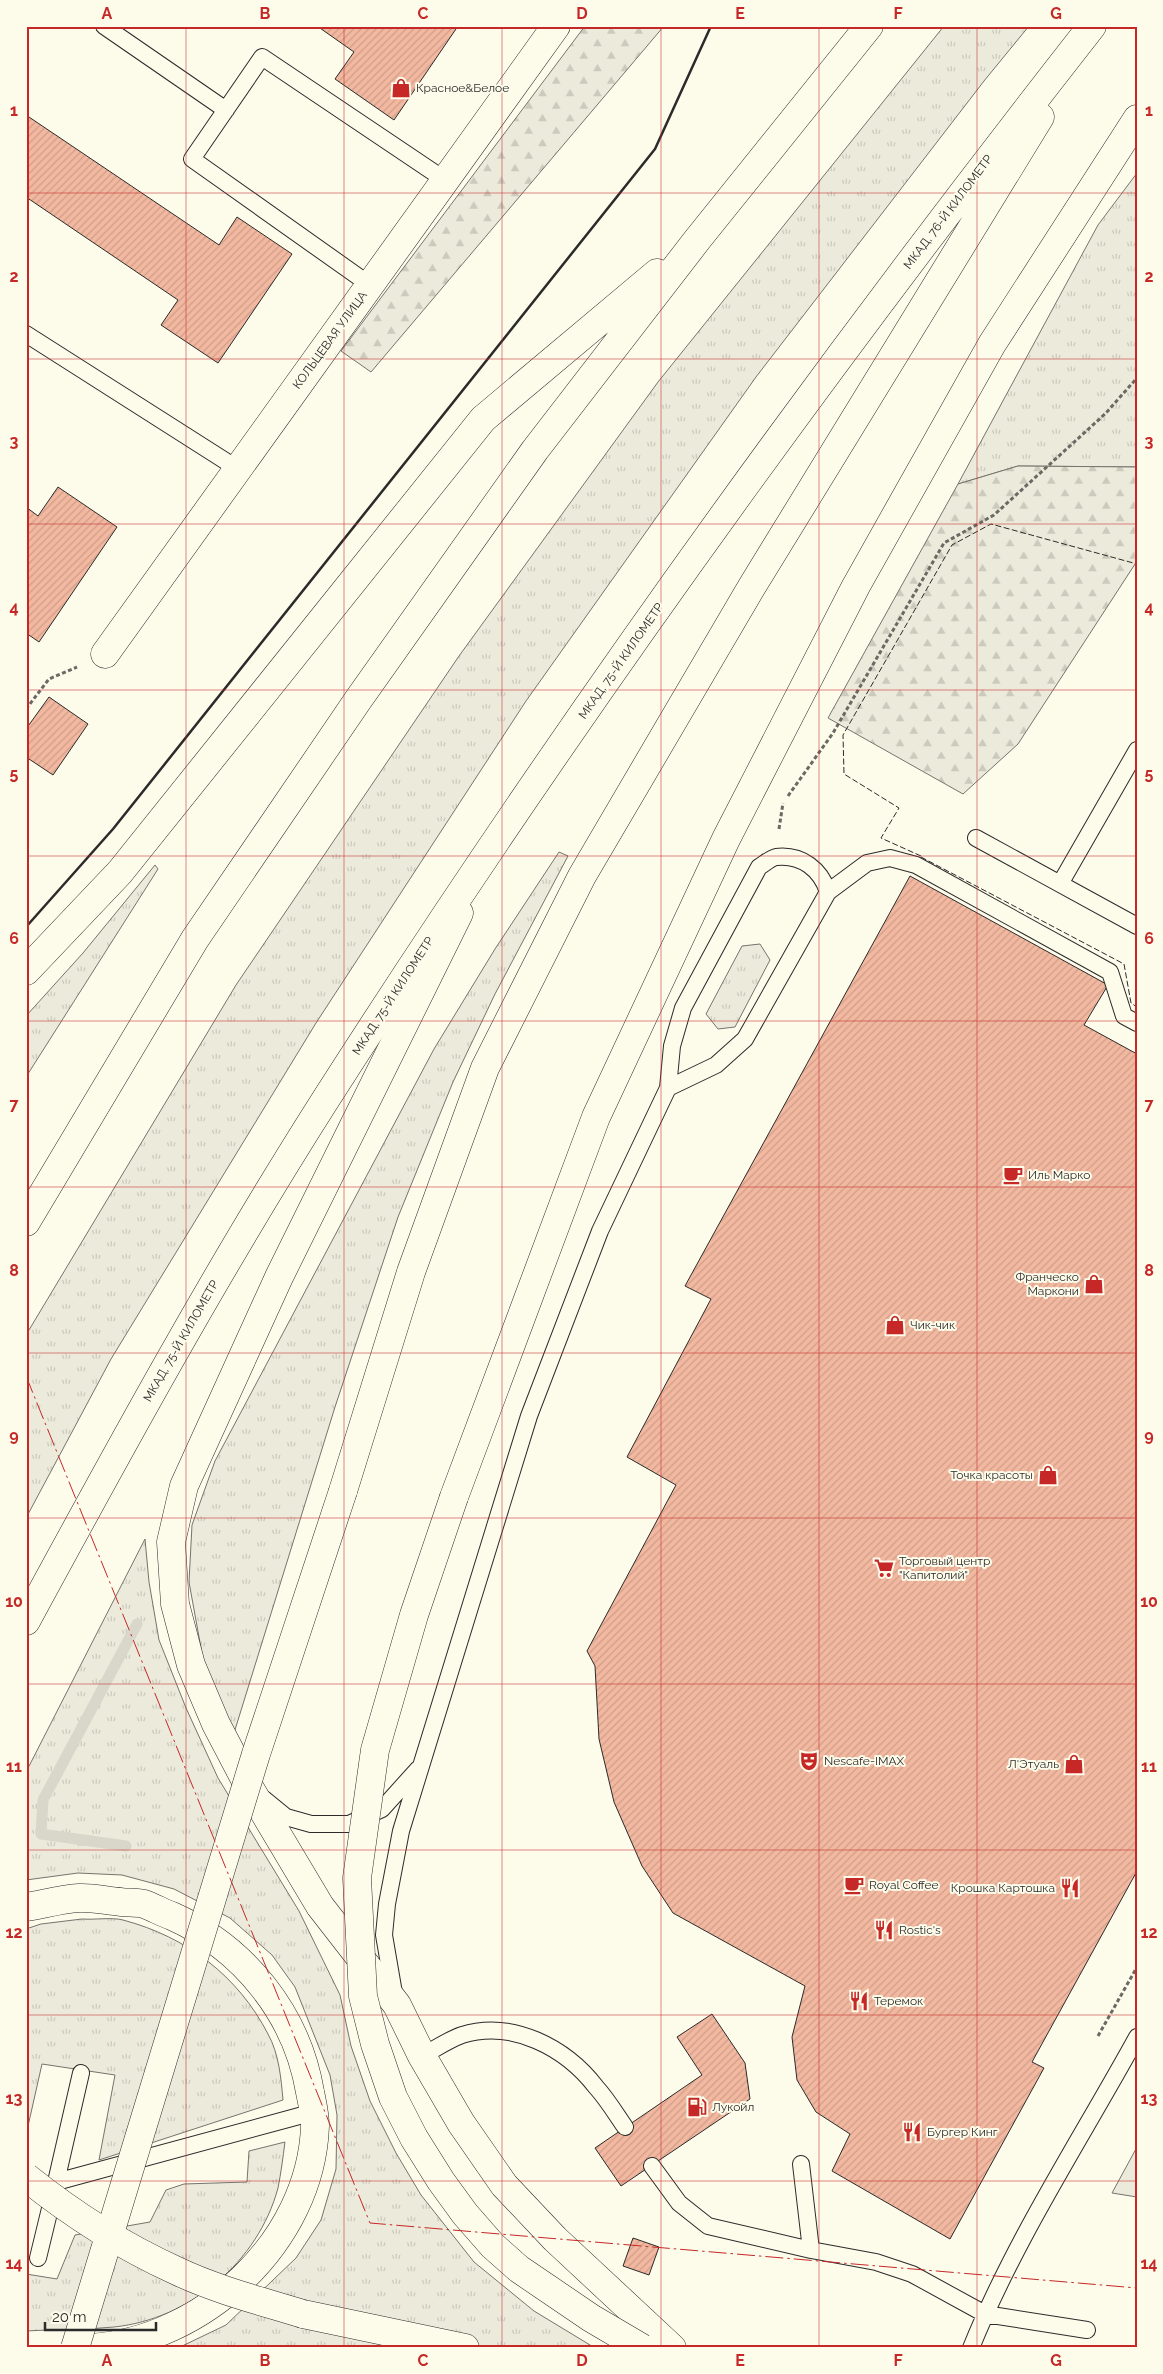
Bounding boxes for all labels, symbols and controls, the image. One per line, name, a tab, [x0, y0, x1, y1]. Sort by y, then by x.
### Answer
text: A	[102, 4, 113, 23]
text: B	[260, 4, 271, 23]
text: C	[418, 4, 429, 23]
text: D	[576, 4, 588, 23]
text: E	[735, 4, 745, 23]
text: F	[893, 4, 903, 23]
text: G	[1050, 4, 1062, 23]
shop icon: Красное&Белое	[390, 77, 412, 99]
place label: Красное&Белое	[416, 81, 509, 95]
text: 1	[10, 101, 18, 120]
text: 1	[1145, 101, 1153, 120]
street label: МКАД, 76-Й КИЛОМЕТР	[901, 152, 996, 272]
text: 2	[9, 267, 19, 286]
text: 2	[1144, 267, 1154, 286]
street label: КОЛЬЦЕВАЯ УЛИЦА	[290, 289, 370, 391]
text: 3	[10, 432, 19, 451]
text: 3	[1145, 432, 1154, 451]
text: 4	[9, 598, 19, 617]
text: 4	[1144, 598, 1154, 617]
street label: МКАД, 75-Й КИЛОМЕТР	[576, 600, 667, 722]
text: 5	[10, 764, 19, 783]
text: 5	[1145, 764, 1154, 783]
text: 6	[9, 929, 19, 948]
text: 6	[1144, 929, 1154, 948]
street label: МКАД, 75-Й КИЛОМЕТР	[350, 934, 437, 1058]
text: 7	[10, 1095, 19, 1114]
text: 7	[1145, 1095, 1154, 1114]
cafe icon: Иль Марко	[1002, 1164, 1024, 1186]
place label: Иль Марко	[1028, 1168, 1090, 1182]
text: 8	[9, 1261, 19, 1280]
text: 8	[1144, 1261, 1154, 1280]
place label: Франческо Маркони	[1015, 1270, 1079, 1298]
shop icon: Франческо Маркони	[1083, 1273, 1105, 1295]
street label: МКАД, 75-Й КИЛОМЕТР	[140, 1277, 222, 1404]
shop icon: Чик-чик	[884, 1314, 906, 1336]
place label: Чик-чик	[910, 1318, 955, 1332]
text: 9	[9, 1426, 19, 1445]
text: 9	[1144, 1426, 1154, 1445]
shop icon: Точка красоты	[1037, 1464, 1059, 1486]
place label: Точка красоты	[950, 1468, 1033, 1482]
place label: Торговый центр "Капитолий"	[899, 1554, 990, 1582]
supermarket icon: Торговый центр "Капитолий"	[873, 1557, 895, 1579]
text: 10	[5, 1592, 23, 1611]
text: 10	[1140, 1592, 1158, 1611]
theatre icon: Nescafe-IMAX	[798, 1750, 820, 1772]
shop icon: Л'Этуаль	[1063, 1753, 1085, 1775]
place label: Nescafe-IMAX	[824, 1754, 905, 1768]
text: 11	[6, 1757, 22, 1776]
place label: Л'Этуаль	[1008, 1757, 1059, 1771]
text: 11	[1141, 1757, 1157, 1776]
cafe icon: Royal Coffee	[843, 1874, 865, 1896]
restaurant icon: Крошка Картошка	[1059, 1877, 1081, 1899]
place label: Royal Coffee	[869, 1878, 939, 1892]
place label: Крошка Картошка	[951, 1881, 1055, 1895]
restaurant icon: Rostic's	[873, 1919, 895, 1941]
text: 12	[6, 1923, 22, 1942]
place label: Rostic's	[899, 1923, 941, 1937]
text: 12	[1141, 1923, 1157, 1942]
restaurant icon: Теремок	[848, 1990, 870, 2012]
place label: Теремок	[874, 1994, 923, 2008]
text: 13	[6, 2089, 22, 2108]
text: 13	[1141, 2089, 1157, 2108]
fuel station icon: Лукойл	[686, 2096, 708, 2118]
place label: Лукойл	[712, 2100, 754, 2114]
restaurant icon: Бургер Кинг	[901, 2121, 923, 2143]
place label: Бургер Кинг	[927, 2125, 998, 2139]
text: 14	[5, 2254, 23, 2273]
text: 14	[1140, 2254, 1158, 2273]
scale bar	[45, 2299, 156, 2331]
text: 20 m	[52, 2308, 87, 2326]
text: A	[102, 2351, 113, 2370]
text: B	[260, 2351, 271, 2370]
text: C	[418, 2351, 429, 2370]
text: D	[576, 2351, 588, 2370]
text: E	[735, 2351, 745, 2370]
text: F	[893, 2351, 903, 2370]
text: G	[1050, 2351, 1062, 2370]

